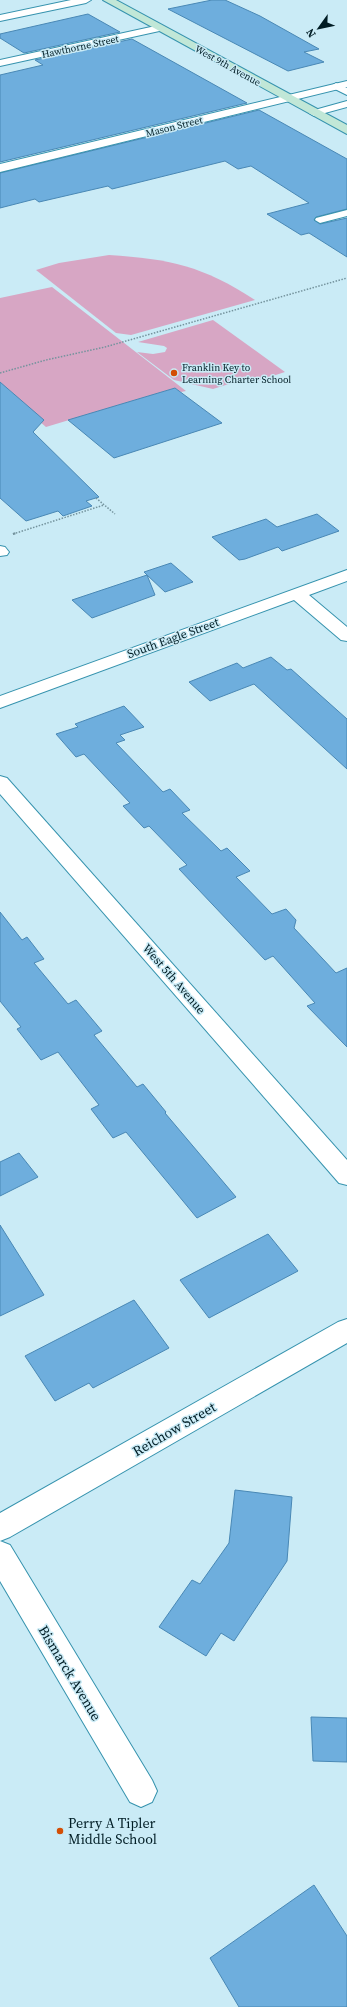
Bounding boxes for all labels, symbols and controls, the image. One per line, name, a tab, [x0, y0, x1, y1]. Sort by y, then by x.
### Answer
north arrow	[299, 8, 339, 48]
text: N	[303, 26, 320, 41]
street label: Hawthorne Street	[40, 32, 121, 61]
street label: West 9th Avenue	[193, 42, 263, 89]
street label: Mason Street	[144, 113, 205, 140]
place label: Franklin Key to Learning Charter School	[182, 361, 291, 386]
marker: Franklin Key to Learning Charter School	[169, 368, 179, 378]
street label: South Eagle Street	[125, 614, 221, 662]
street label: West 5th Avenue	[139, 941, 209, 1017]
street label: Reichow Street	[129, 1397, 220, 1461]
street label: Bismarck Avenue	[34, 1622, 106, 1724]
place label: Perry A Tipler Middle School	[68, 1813, 157, 1849]
marker: Perry A Tipler Middle School	[55, 1826, 65, 1836]

